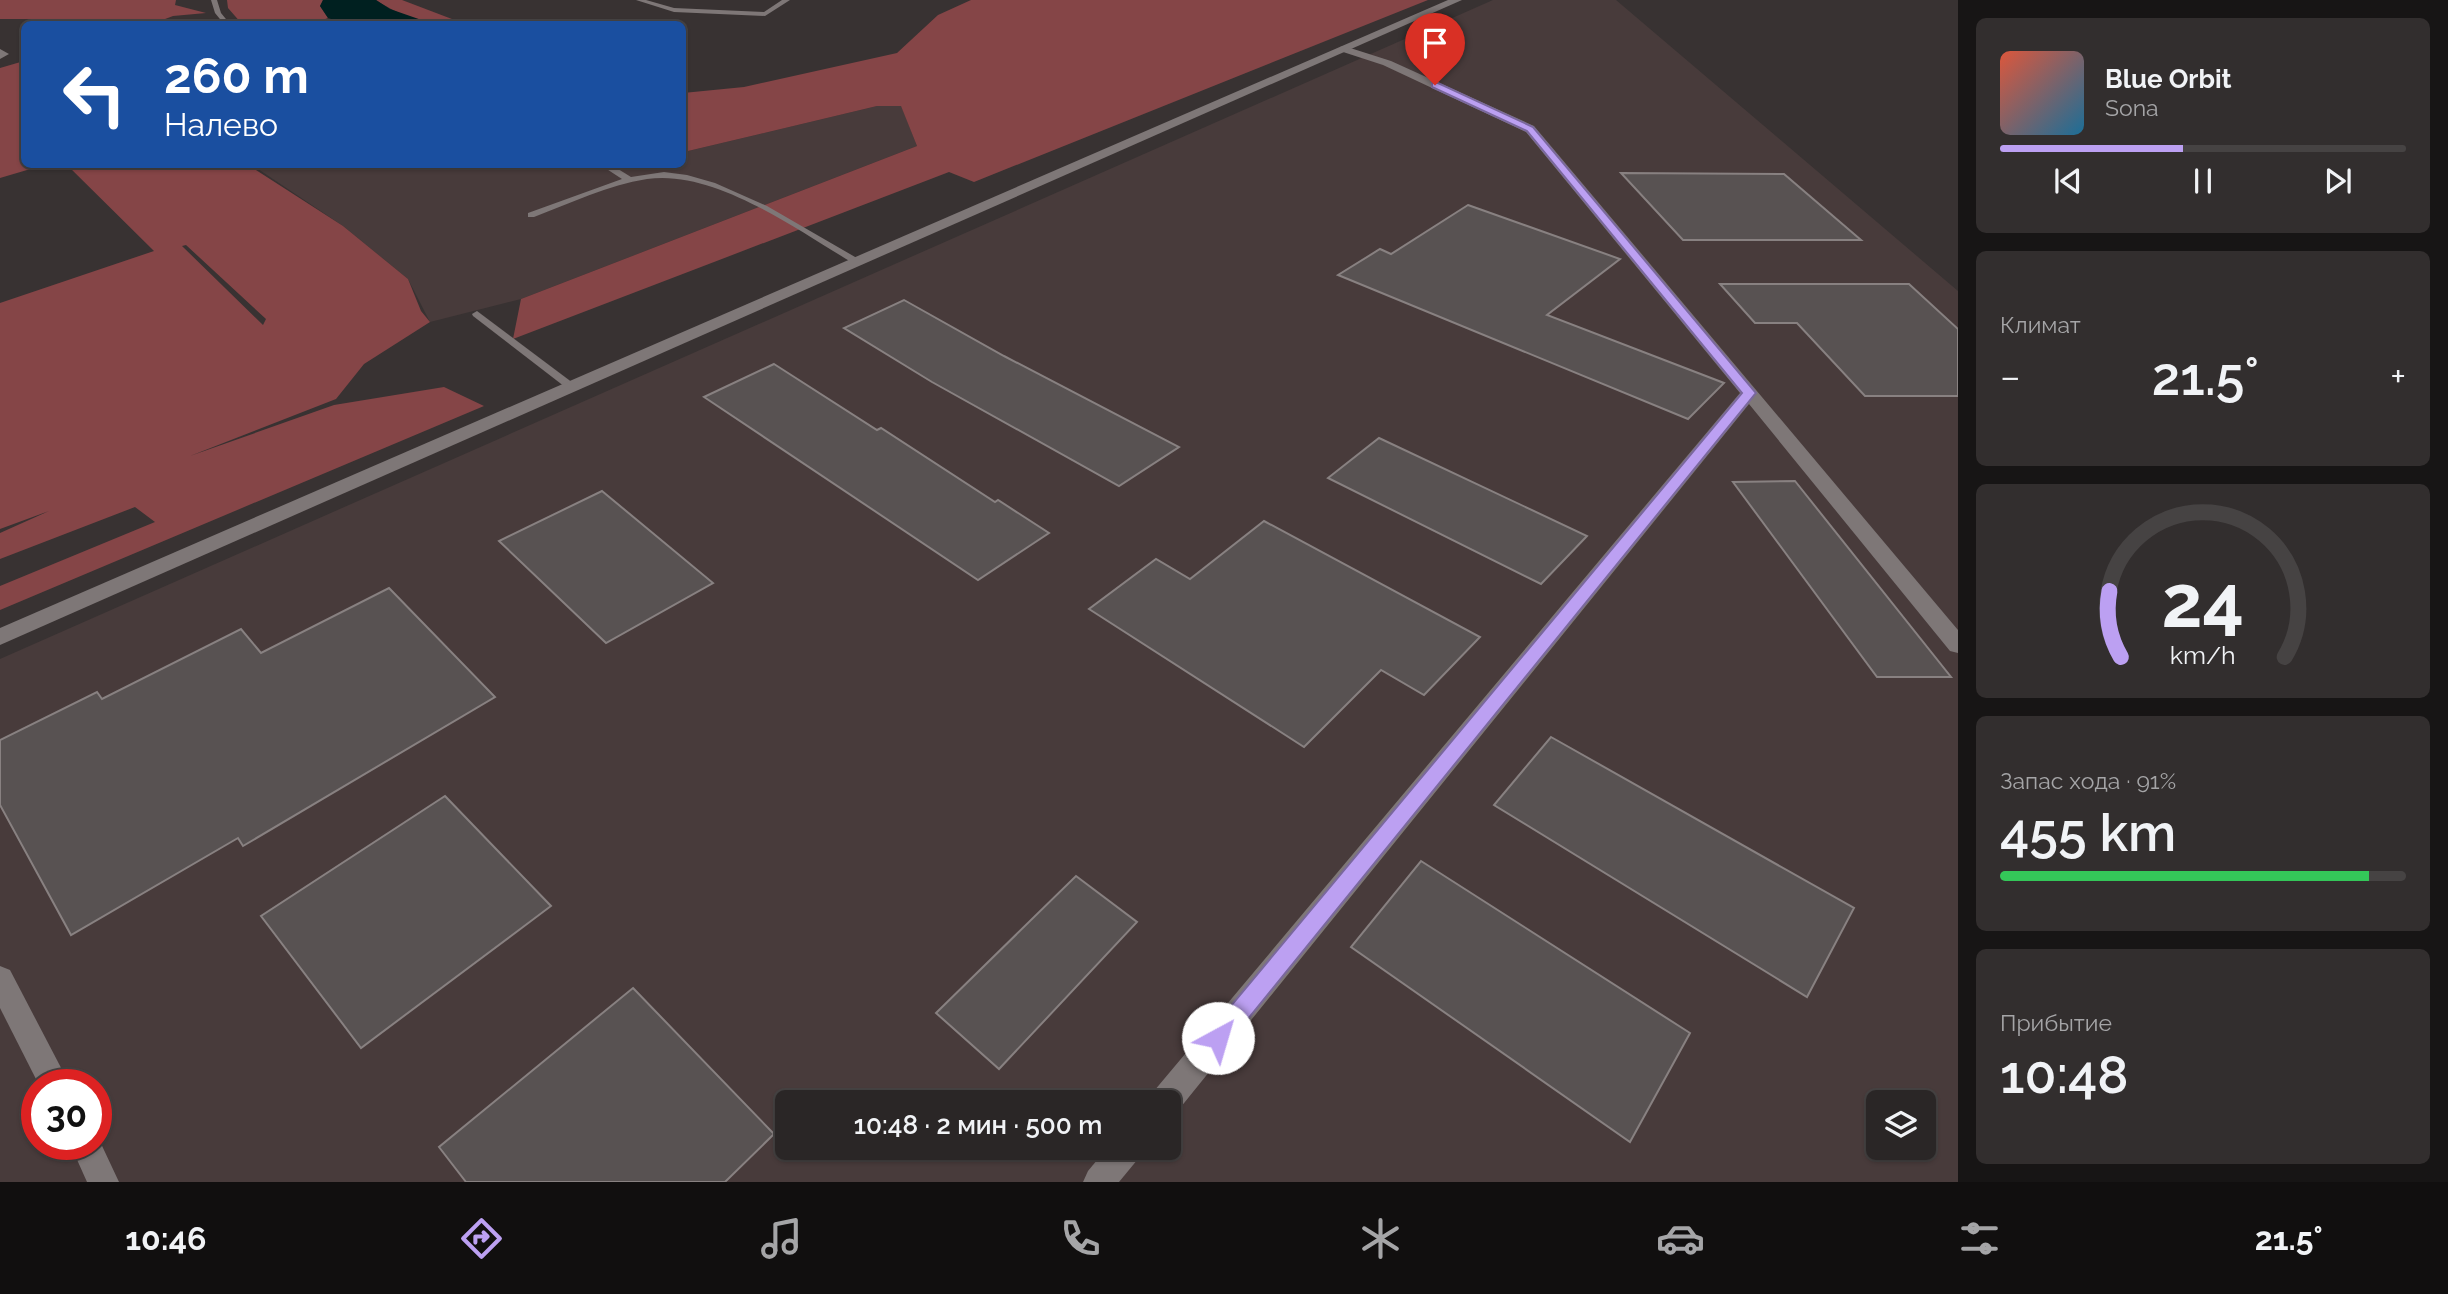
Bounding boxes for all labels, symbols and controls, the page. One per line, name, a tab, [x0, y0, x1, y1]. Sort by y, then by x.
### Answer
pin	[1405, 13, 1465, 85]
icon: arrive	[1416, 24, 1454, 62]
text: 260 m	[164, 47, 309, 104]
icon: left	[49, 49, 140, 140]
text: Blue Orbit	[2105, 64, 2232, 94]
text: Sona	[2105, 94, 2159, 121]
text: Налево	[164, 106, 278, 143]
icon: previous	[2049, 162, 2087, 200]
icon: pause	[2184, 162, 2222, 200]
icon: next	[2319, 162, 2357, 200]
text: Климат	[2000, 311, 2081, 338]
text: 21.5°	[2152, 346, 2259, 407]
text: −	[2000, 354, 2020, 399]
text: +	[2390, 354, 2406, 399]
text: 24	[2162, 559, 2244, 644]
text: km/h	[2170, 640, 2236, 670]
text: Запас хода · 91%	[2000, 767, 2176, 794]
text: 455 km	[2000, 802, 2176, 863]
position arrow	[1181, 1001, 1255, 1075]
text: Прибытие	[2000, 1009, 2112, 1036]
text: 10:48	[2000, 1044, 2129, 1105]
speed limit sign: 30	[21, 1069, 112, 1160]
map controls	[1866, 1090, 1936, 1160]
button: layers	[1866, 1090, 1936, 1160]
text: 10:48 · 2 мин · 500 m	[854, 1110, 1102, 1140]
icon: directions	[457, 1214, 506, 1263]
icon: music	[757, 1214, 806, 1263]
icon: phone	[1056, 1214, 1105, 1263]
icon: climate	[1356, 1214, 1405, 1263]
icon: car	[1656, 1214, 1705, 1263]
icon: filters	[1955, 1214, 2004, 1263]
text: 10:46	[125, 1220, 206, 1257]
text: 21.5°	[2255, 1220, 2323, 1257]

